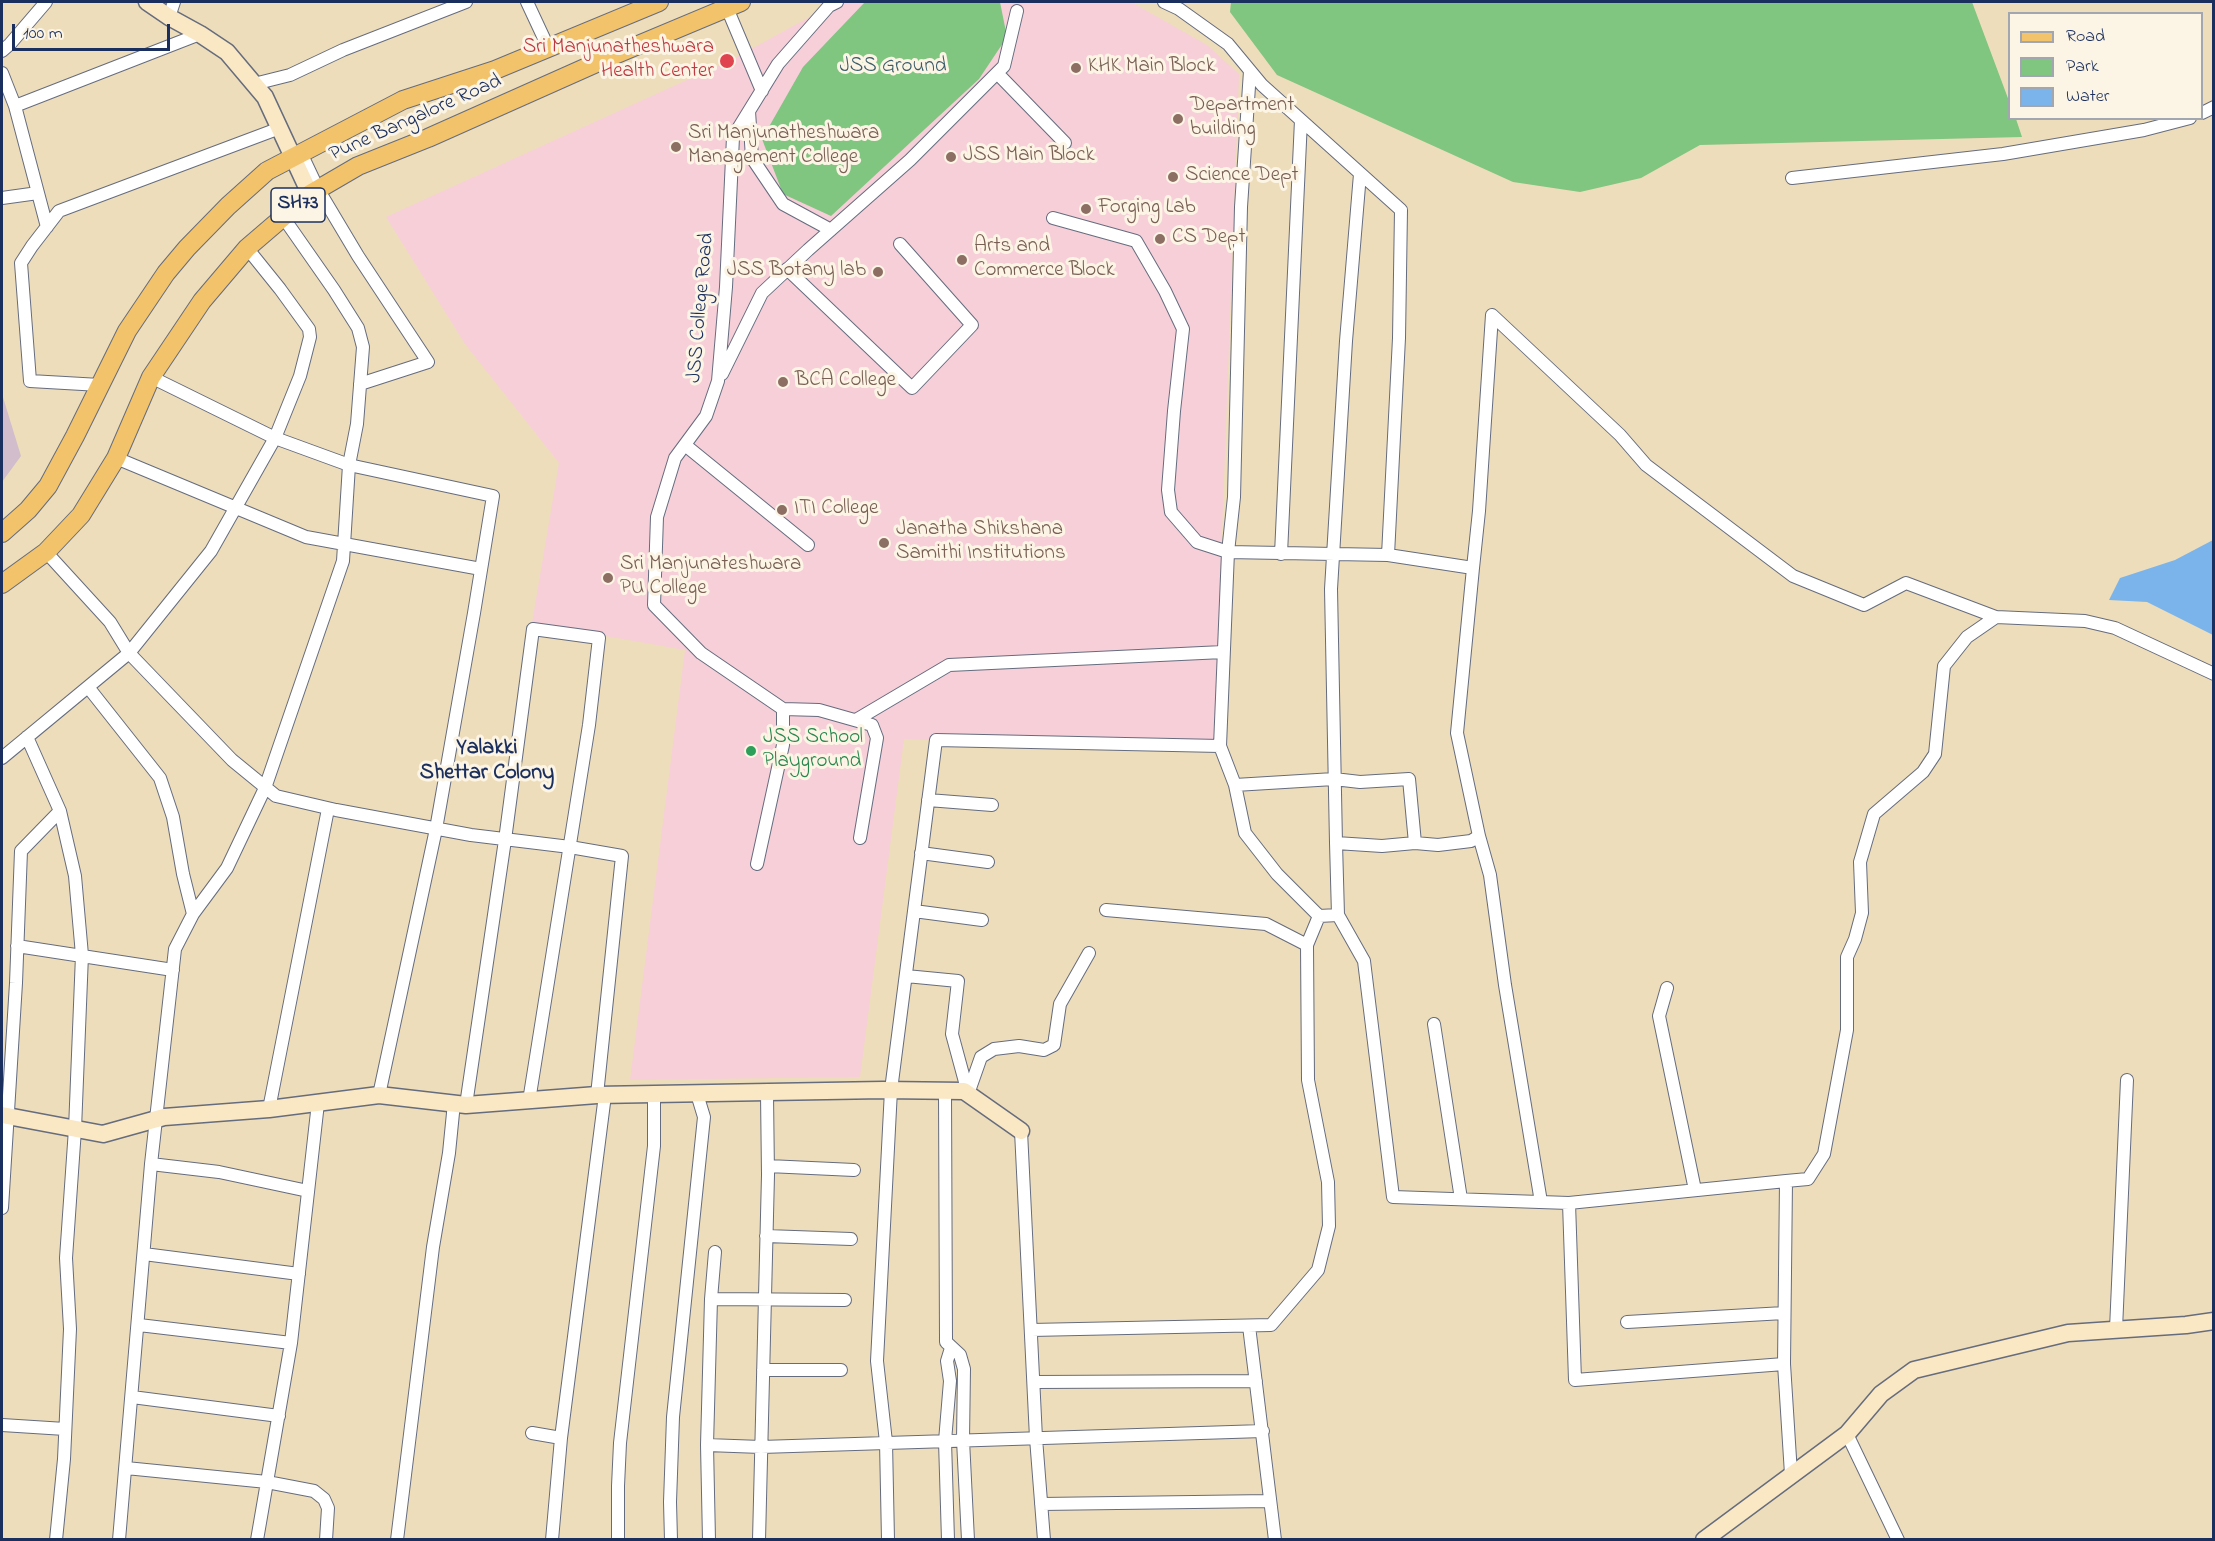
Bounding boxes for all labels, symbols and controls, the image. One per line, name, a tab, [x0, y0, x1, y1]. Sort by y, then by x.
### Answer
scale bar	[15, 12, 172, 50]
legend	[2008, 12, 2203, 120]
text: 100 m	[23, 21, 63, 47]
text: Road	[2066, 24, 2105, 50]
place label: Sri Manjunatheshwara Health Center	[523, 36, 714, 86]
marker: Sri Manjunatheshwara Health Center	[718, 52, 736, 70]
text: Park	[2066, 54, 2099, 80]
park label: JSS Ground	[839, 55, 947, 81]
place label: KHK Main Block	[1088, 55, 1215, 81]
marker: KHK Main Block	[1069, 61, 1083, 75]
street label: Pune Bangalore Road	[326, 70, 506, 168]
text: Water	[2066, 84, 2109, 110]
place label: Department building	[1190, 94, 1294, 144]
marker: Department building	[1171, 112, 1185, 126]
place label: Sri Manjunatheshwara Management College	[688, 122, 879, 172]
marker: Sri Manjunatheshwara Management College	[669, 140, 683, 154]
place label: JSS Main Block	[963, 144, 1095, 170]
marker: JSS Main Block	[944, 150, 958, 164]
place label: Science Dept	[1185, 164, 1299, 190]
marker: Science Dept	[1166, 170, 1180, 184]
road number: SH73	[271, 188, 325, 222]
place label: Forging Lab	[1098, 196, 1196, 222]
marker: Forging Lab	[1079, 202, 1093, 216]
place label: CS Dept	[1172, 226, 1246, 252]
street label: JSS College Road	[683, 232, 721, 384]
marker: CS Dept	[1153, 232, 1167, 246]
place label: Arts and Commerce Block	[974, 235, 1115, 285]
marker: Arts and Commerce Block	[955, 253, 969, 267]
place label: JSS Botany lab	[727, 259, 866, 285]
marker: JSS Botany lab	[871, 265, 885, 279]
place label: BCA College	[795, 369, 896, 395]
marker: BCA College	[776, 375, 790, 389]
place label: ITI College	[794, 497, 878, 523]
marker: ITI College	[775, 503, 789, 517]
place label: Janatha Shikshana Samithi Institutions	[896, 518, 1066, 568]
marker: Janatha Shikshana Samithi Institutions	[877, 536, 891, 550]
place label: Sri Manjunateshwara PU College	[620, 553, 801, 603]
marker: Sri Manjunateshwara PU College	[601, 571, 615, 585]
place label: JSS School Playground	[763, 726, 863, 776]
district label: Yalakki Shettar Colony	[420, 736, 554, 788]
marker: JSS School Playground	[744, 744, 758, 758]

